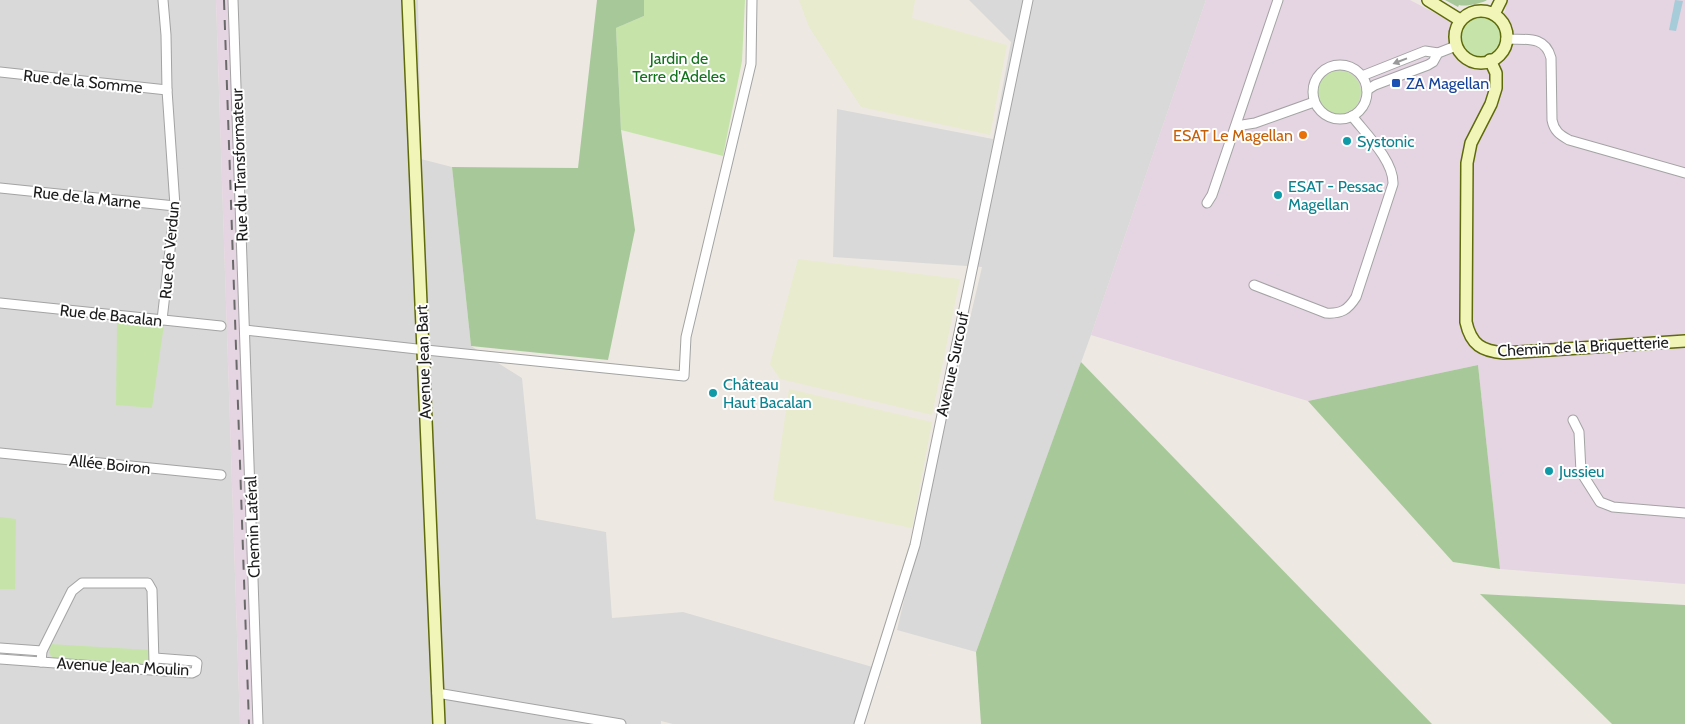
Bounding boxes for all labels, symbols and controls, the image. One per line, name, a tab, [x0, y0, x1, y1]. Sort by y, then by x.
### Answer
park label: Jardin de Terre d'Adeles	[632, 49, 726, 86]
one-way arrow	[1392, 57, 1407, 65]
street label: Rue de la Somme	[22, 66, 143, 97]
place label: ZA Magellan	[1406, 74, 1489, 93]
marker: ZA Magellan	[1390, 77, 1402, 89]
street label: Rue du Transformateur	[227, 87, 252, 242]
place label: ESAT Le Magellan	[1173, 126, 1293, 145]
marker: ESAT Le Magellan	[1297, 129, 1309, 141]
place label: Systonic	[1357, 132, 1414, 151]
marker: Systonic	[1341, 135, 1353, 147]
place label: ESAT - Pessac Magellan	[1288, 177, 1383, 214]
street label: Rue de la Marne	[32, 182, 142, 213]
marker: ESAT - Pessac Magellan	[1272, 189, 1284, 201]
street label: Rue de Verdun	[156, 200, 183, 300]
street label: Rue de Bacalan	[59, 301, 163, 330]
street label: Avenue Jean Bart	[412, 304, 435, 419]
street label: Avenue Surcouf	[932, 309, 973, 418]
street label: Chemin de la Briquetterie	[1497, 333, 1669, 360]
place label: Château Haut Bacalan	[723, 375, 812, 412]
marker: Château Haut Bacalan	[707, 387, 719, 399]
street label: Allée Boiron	[68, 451, 152, 478]
place label: Jussieu	[1558, 462, 1605, 481]
marker: Jussieu	[1543, 465, 1555, 477]
street label: Chemin Latéral	[241, 475, 264, 578]
street label: Avenue Jean Moulin	[56, 654, 190, 679]

